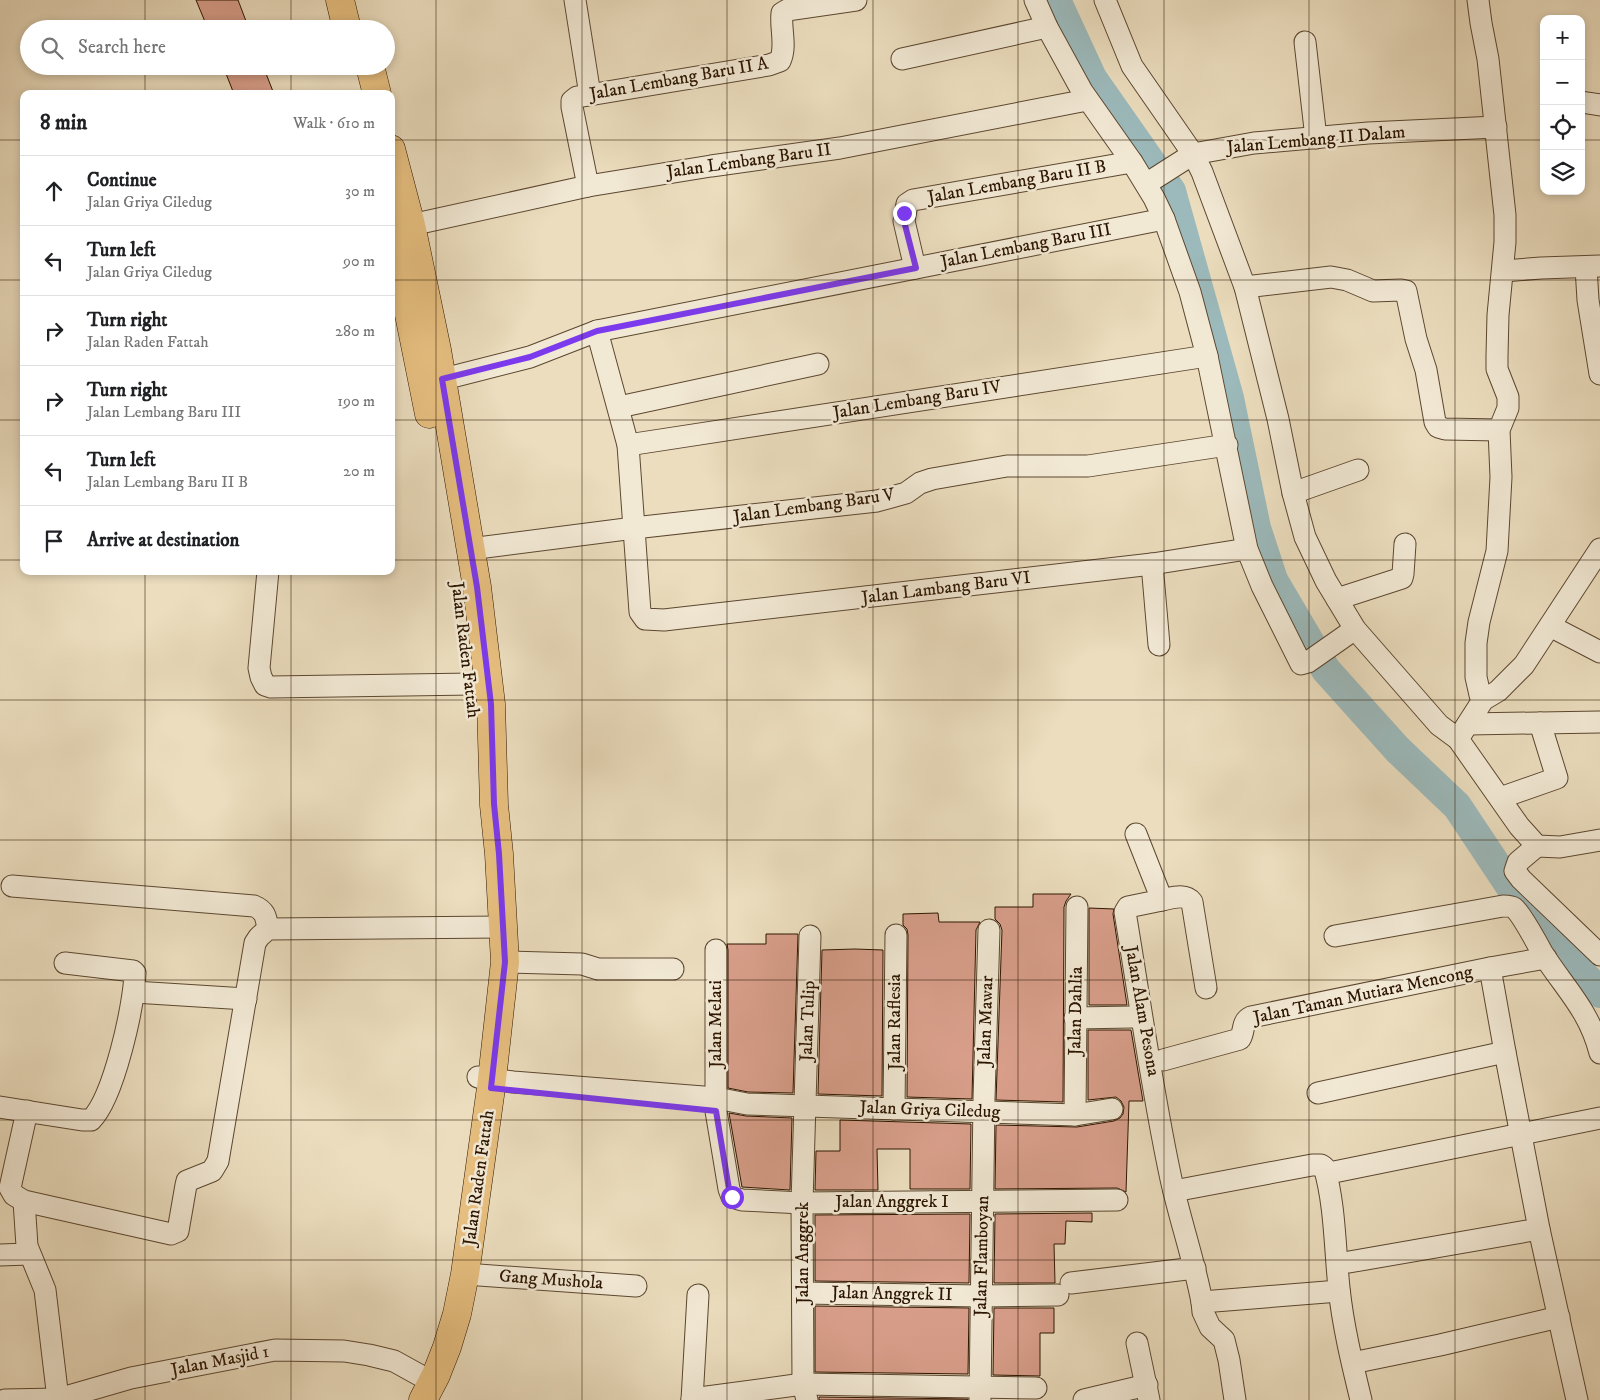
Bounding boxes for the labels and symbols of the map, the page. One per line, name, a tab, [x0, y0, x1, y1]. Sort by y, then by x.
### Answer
street label: Jalan Lembang Baru II A	[586, 52, 771, 106]
street label: Jalan Lembang II Dalam	[1224, 121, 1406, 159]
street label: Jalan Lembang Baru II	[663, 139, 833, 184]
street label: Jalan Lembang Baru II B	[924, 155, 1108, 209]
route end	[893, 202, 916, 225]
street label: Jalan Lembang Baru III	[937, 219, 1113, 274]
street label: Jalan Lembang Baru IV	[829, 376, 1003, 424]
street label: Jalan Lembang Baru V	[730, 484, 897, 528]
street label: Jalan Lambang Baru VI	[858, 567, 1032, 610]
street label: Jalan Raden Fattah	[445, 579, 484, 720]
street label: Jalan Alam Pesona	[1119, 942, 1164, 1078]
street label: Jalan Taman Mutiara Mencong	[1249, 961, 1475, 1029]
street label: Jalan Dahlia	[1064, 966, 1088, 1058]
street label: Jalan Raflesia	[884, 974, 906, 1072]
street label: Jalan Mawar	[973, 975, 999, 1069]
street label: Jalan Melati	[705, 980, 727, 1070]
street label: Jalan Tulip	[796, 980, 820, 1064]
street label: Jalan Griya Ciledug	[857, 1096, 1001, 1123]
street label: Jalan Raden Fattah	[458, 1108, 499, 1249]
route start	[721, 1186, 744, 1209]
street label: Jalan Anggrek I	[833, 1191, 949, 1213]
street label: Jalan Flamboyan	[970, 1195, 994, 1319]
street label: Jalan Anggrek	[792, 1202, 814, 1306]
street label: Gang Mushola	[498, 1265, 604, 1295]
street label: Jalan Anggrek II	[829, 1282, 953, 1306]
street label: Jalan Masjid 1	[167, 1341, 271, 1382]

